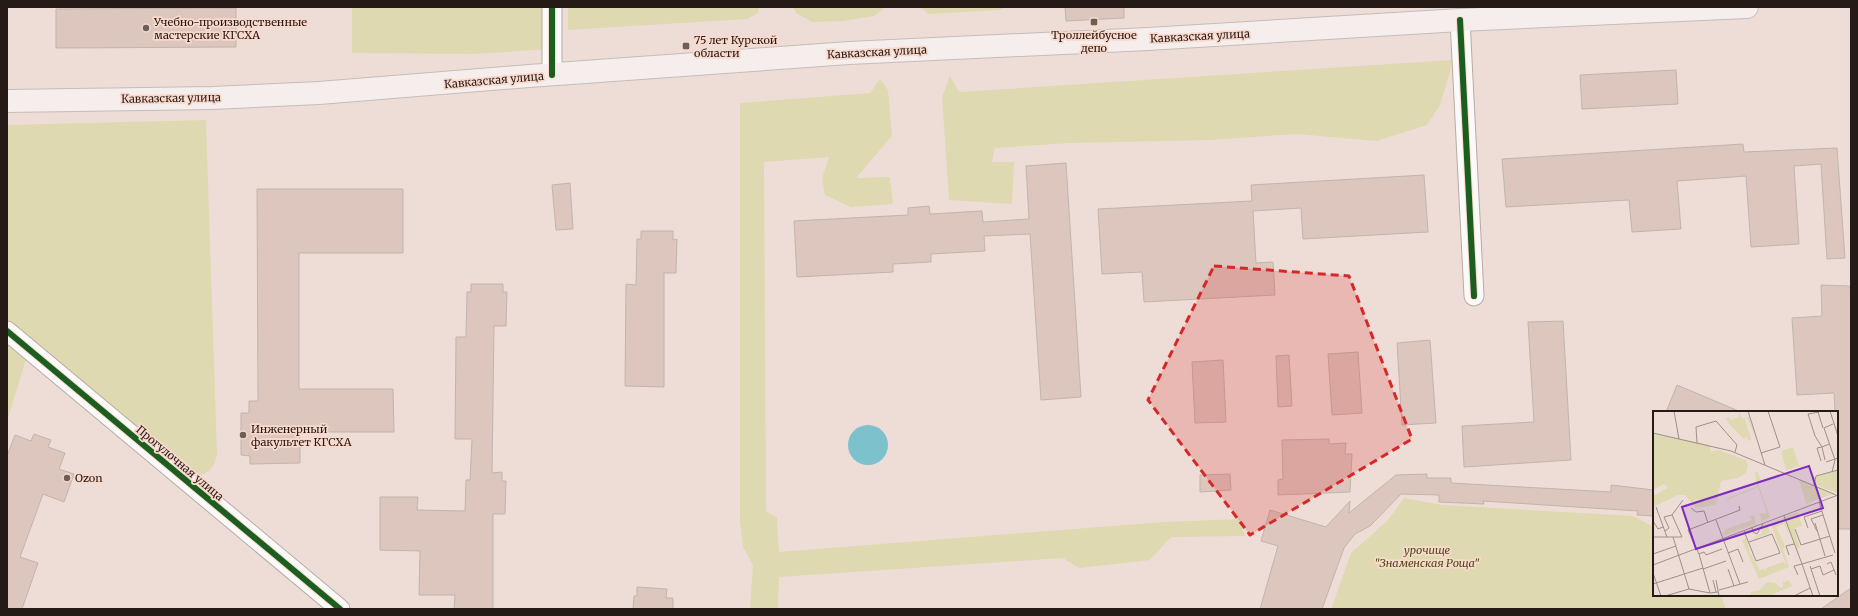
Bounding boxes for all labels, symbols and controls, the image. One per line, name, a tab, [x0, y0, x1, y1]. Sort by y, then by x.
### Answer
place label: Учебно-производственные мастерские КГСХА	[153, 15, 307, 42]
marker: Троллейбусное депо	[1089, 17, 1099, 27]
marker: Учебно-производственные мастерские КГСХА	[141, 23, 151, 33]
street label: Кавказская улица	[1150, 26, 1250, 46]
place label: Троллейбусное депо	[1051, 28, 1137, 55]
place label: 75 лет Курской области	[694, 33, 778, 60]
marker: 75 лет Курской области	[681, 41, 691, 51]
street label: Кавказская улица	[827, 42, 927, 62]
street label: Кавказская улица	[444, 69, 544, 91]
street label: Кавказская улица	[121, 90, 221, 106]
inset map	[1653, 411, 1838, 596]
street label: Прогулочная улица	[133, 422, 227, 504]
place label: Инженерный факультет КГСХА	[251, 422, 352, 449]
marker: Инженерный факультет КГСХА	[238, 430, 248, 440]
place label: Ozon	[75, 471, 103, 485]
marker: Ozon	[62, 473, 72, 483]
park label: урочище "Знаменская Роща"	[1374, 543, 1480, 570]

